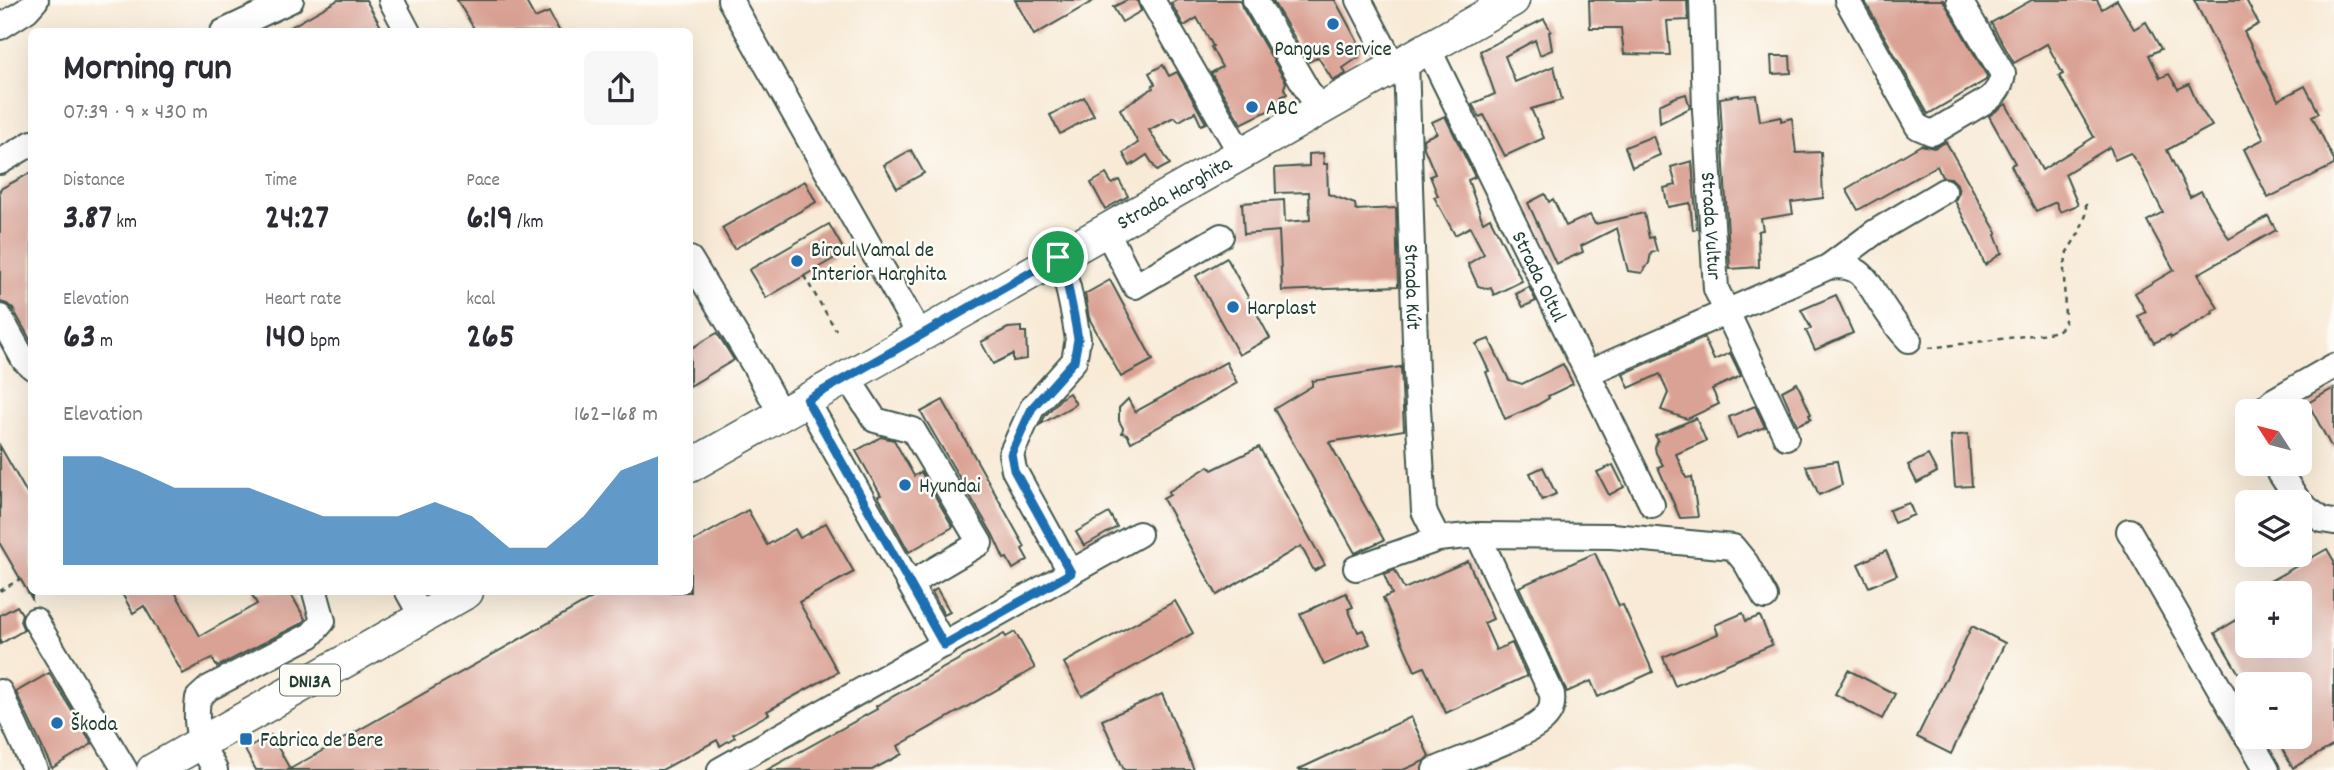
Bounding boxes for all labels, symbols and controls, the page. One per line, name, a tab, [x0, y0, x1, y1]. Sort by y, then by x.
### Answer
marker: Pangus Service	[1325, 16, 1341, 32]
place label: Pangus Service	[1274, 36, 1392, 66]
text: Morning run	[63, 43, 232, 98]
button: share	[584, 51, 658, 125]
place label: ABC	[1266, 95, 1298, 125]
text: 07:39 · 9 × 430 m	[63, 97, 208, 130]
marker: ABC	[1244, 99, 1260, 115]
street label: Strada Harghita	[1112, 150, 1239, 239]
text: Distance	[63, 168, 125, 195]
text: Time	[265, 168, 297, 195]
text: Pace	[466, 168, 500, 195]
street label: Strada Vultur	[1691, 171, 1727, 281]
text: 3.87	[63, 195, 112, 245]
text: 24:27	[265, 195, 329, 245]
text: 6:19	[466, 195, 513, 245]
text: km	[112, 210, 137, 237]
text: /km	[513, 210, 544, 237]
pin	[1028, 227, 1088, 287]
street label: Strada Oltul	[1502, 227, 1572, 328]
place label: Biroul Vamal de Interior Harghita	[811, 237, 948, 291]
icon: arrive	[1039, 238, 1077, 276]
street label: Strada Kút	[1394, 244, 1427, 331]
marker: Biroul Vamal de Interior Harghita	[789, 253, 805, 269]
text: Elevation	[63, 287, 129, 314]
text: Heart rate	[265, 287, 341, 314]
text: kcal	[466, 287, 495, 314]
place label: Harplast	[1247, 295, 1317, 325]
marker: Harplast	[1225, 299, 1241, 315]
text: 63	[63, 314, 96, 364]
text: 140	[265, 314, 306, 364]
text: 265	[466, 314, 515, 364]
text: m	[96, 329, 113, 356]
text: bpm	[306, 329, 340, 356]
text: Elevation	[63, 399, 143, 432]
text: 162–168 m	[574, 399, 658, 432]
north arrow	[2235, 399, 2312, 476]
map controls	[2235, 399, 2312, 749]
place label: Hyundai	[919, 473, 981, 503]
marker: Hyundai	[897, 477, 913, 493]
button: layers	[2235, 490, 2312, 567]
button: +	[2235, 581, 2312, 658]
road number: DN13A	[280, 664, 340, 695]
button: −	[2235, 672, 2312, 749]
place label: Škoda	[71, 711, 118, 741]
marker: Škoda	[49, 715, 65, 731]
place label: Fabrica de Bere	[260, 727, 383, 757]
marker: Fabrica de Bere	[238, 731, 254, 747]

